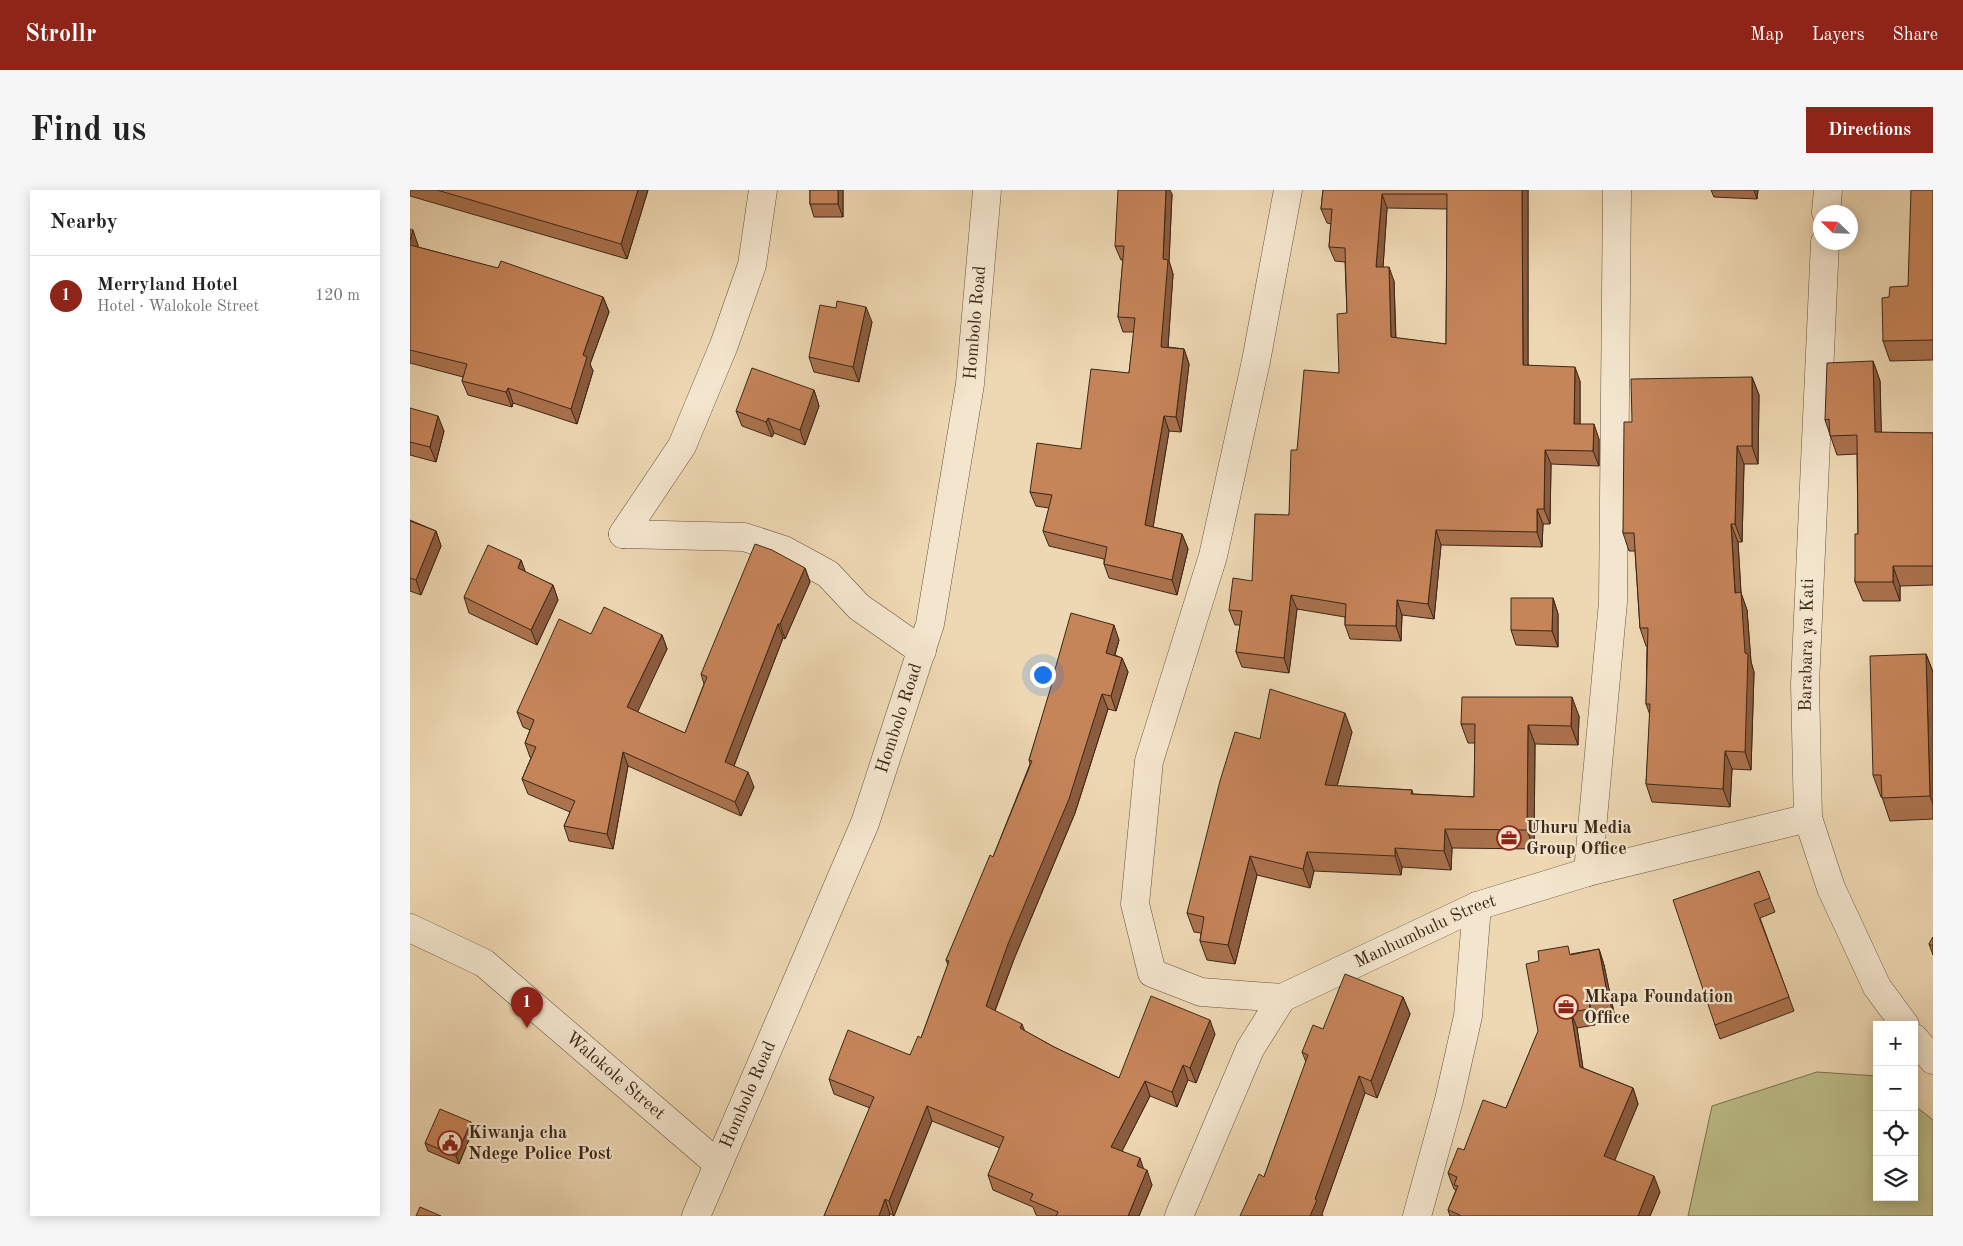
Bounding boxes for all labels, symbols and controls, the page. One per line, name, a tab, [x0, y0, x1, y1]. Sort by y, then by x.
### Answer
text: Strollr	[25, 23, 96, 47]
text: Map	[1750, 26, 1784, 44]
text: Layers	[1812, 26, 1864, 44]
text: Share	[1892, 26, 1938, 44]
button: Directions	[1806, 107, 1933, 153]
text: Find us	[30, 113, 146, 148]
north arrow	[1813, 205, 1858, 250]
text: Nearby	[50, 212, 118, 233]
street label: Hombolo Road	[961, 265, 989, 381]
text: Merryland Hotel	[97, 276, 238, 295]
text: 1	[61, 288, 71, 304]
text: 120 m	[315, 288, 360, 304]
text: Hotel · Walokole Street	[97, 299, 259, 315]
street label: Barabara ya Kati	[1797, 578, 1817, 712]
street label: Hombolo Road	[873, 661, 926, 775]
your location	[1030, 662, 1056, 688]
place label: Uhuru Media Group Office	[1526, 819, 1632, 858]
office icon: Uhuru Media Group Office	[1496, 825, 1522, 851]
street label: Manhumbulu Street	[1352, 892, 1498, 971]
pin: 1	[511, 987, 543, 1028]
place label: Mkapa Foundation Office	[1584, 988, 1733, 1027]
office icon: Mkapa Foundation Office	[1553, 994, 1579, 1020]
map controls	[1873, 1021, 1918, 1201]
button: +	[1873, 1021, 1918, 1066]
street label: Walokole Street	[562, 1028, 669, 1123]
street label: Hombolo Road	[717, 1039, 779, 1151]
button: −	[1873, 1066, 1918, 1111]
button: locate	[1873, 1111, 1918, 1156]
place label: Kiwanja cha Ndege Police Post	[468, 1124, 613, 1163]
public building icon: Kiwanja cha Ndege Police Post	[437, 1130, 463, 1156]
button: layers	[1873, 1156, 1918, 1201]

